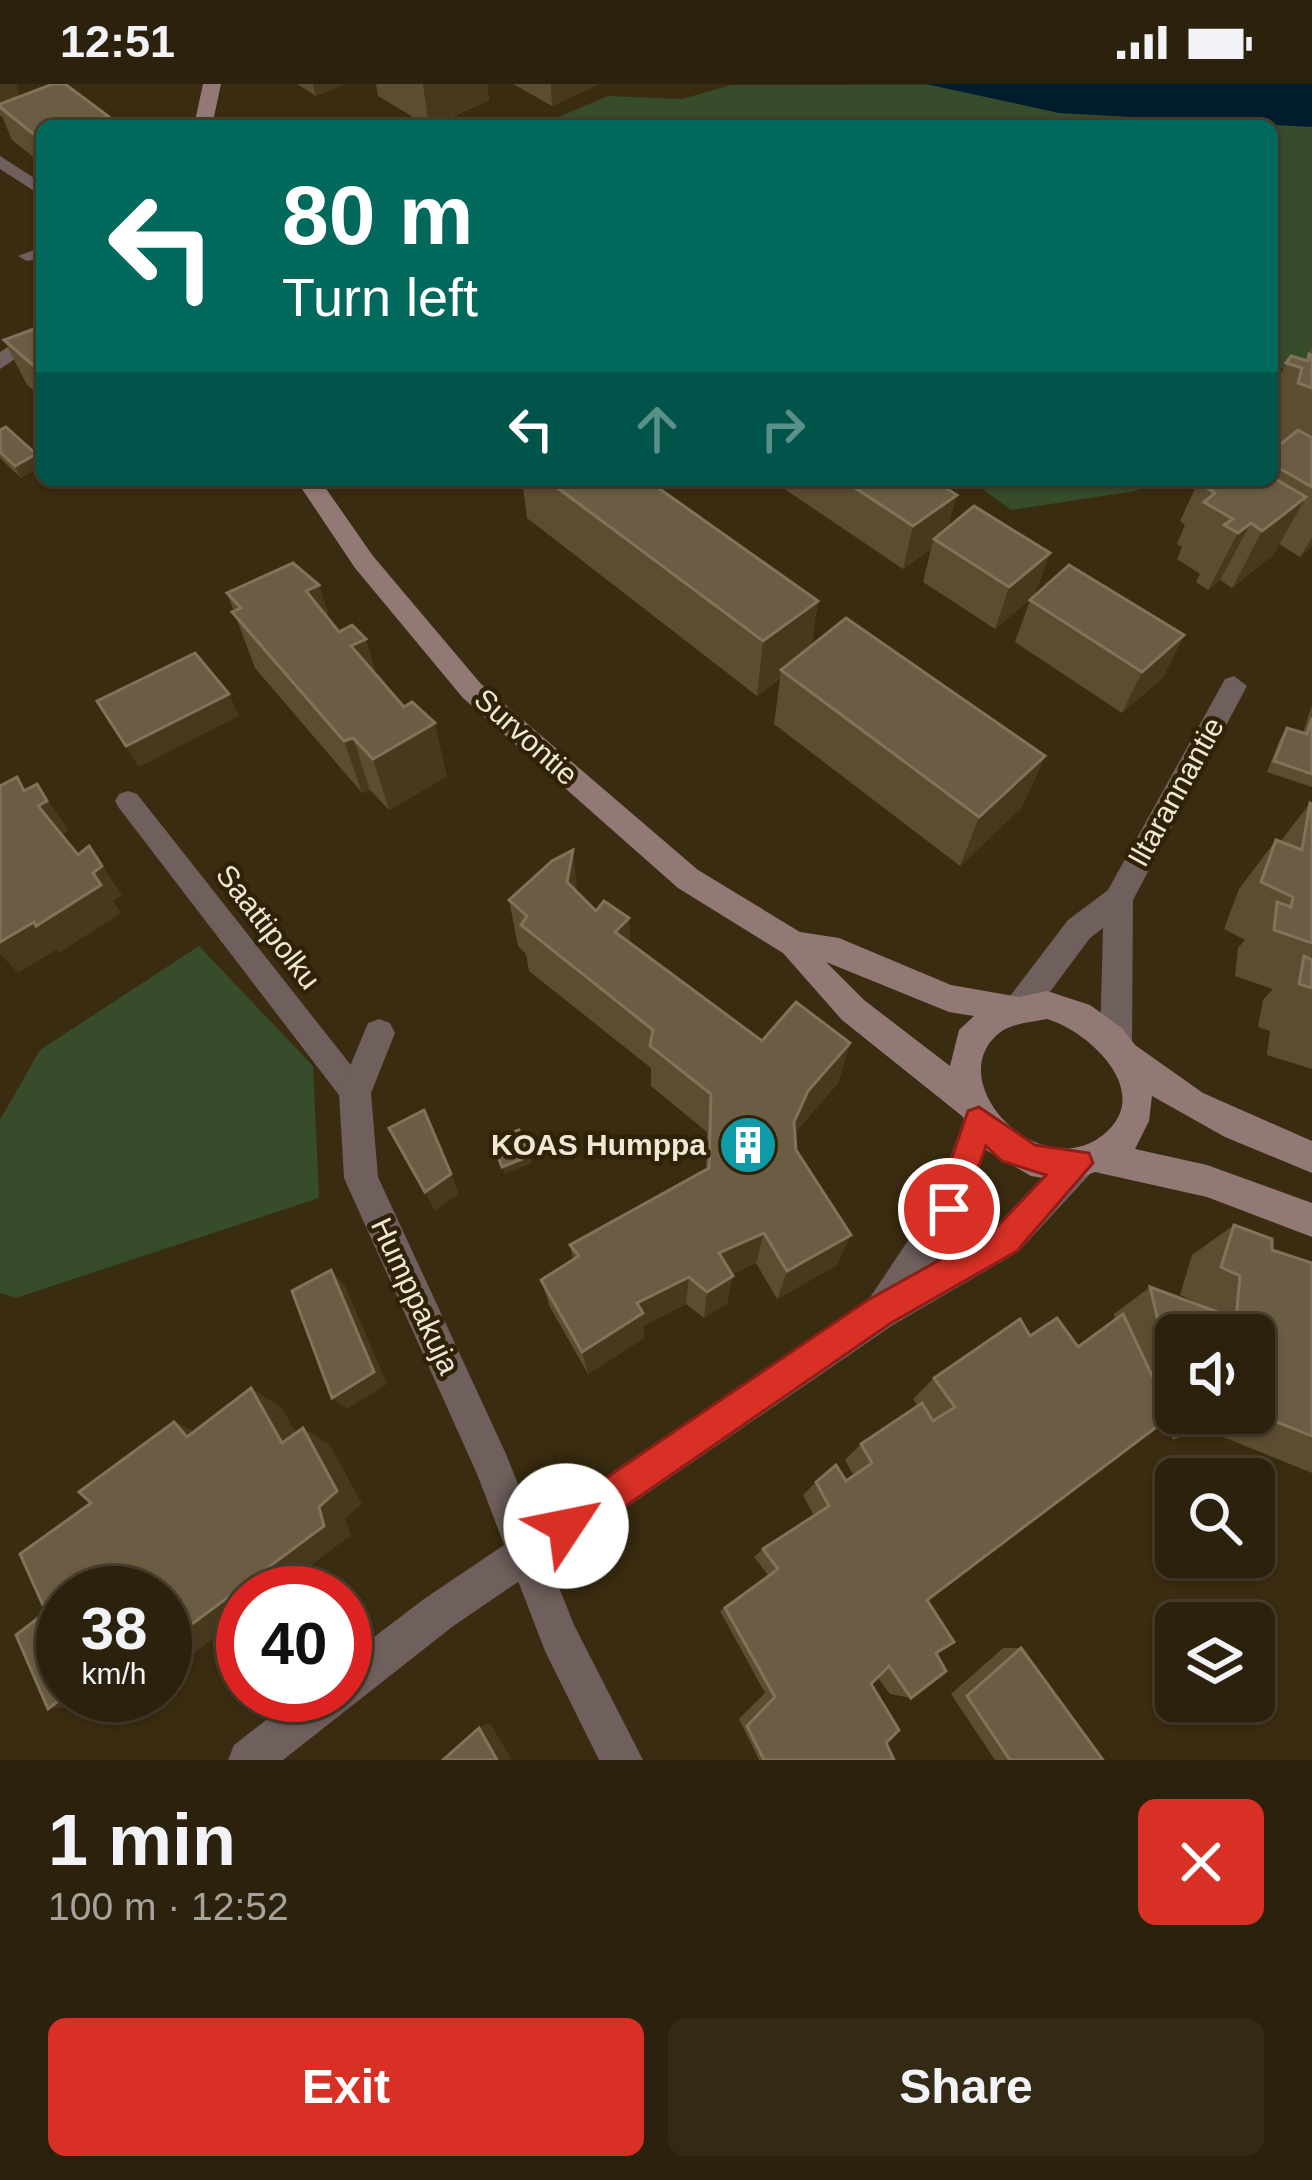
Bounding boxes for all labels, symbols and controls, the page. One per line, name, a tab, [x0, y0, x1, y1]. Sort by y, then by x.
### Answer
text: 12:51	[60, 16, 175, 67]
icon: left	[84, 168, 240, 324]
text: 80 m	[282, 168, 473, 262]
text: Turn left	[282, 267, 478, 327]
icon: left	[498, 396, 564, 462]
icon: ahead	[624, 396, 690, 462]
icon: right	[750, 396, 816, 462]
street label: Survontie	[468, 682, 584, 791]
street label: Iltarannantie	[1121, 712, 1230, 872]
street label: Saattipolku	[210, 858, 327, 995]
building icon: KOAS Humppa	[717, 1114, 779, 1176]
place label: KOAS Humppa	[491, 1128, 706, 1161]
pin	[898, 1158, 1000, 1260]
icon: arrive	[916, 1176, 982, 1242]
street label: Humppakuja	[365, 1212, 466, 1379]
map controls	[1155, 1314, 1275, 1722]
button: sound	[1155, 1314, 1275, 1434]
button: search	[1155, 1458, 1275, 1578]
position arrow	[503, 1463, 629, 1589]
speed limit sign: 40	[216, 1566, 372, 1722]
text: 38	[81, 1595, 147, 1662]
button: layers	[1155, 1602, 1275, 1722]
text: km/h	[81, 1657, 147, 1690]
button: close	[1138, 1799, 1264, 1925]
text: 1 min	[48, 1800, 236, 1880]
text: 100 m · 12:52	[48, 1885, 289, 1928]
button: Exit	[48, 2018, 644, 2156]
button: Share	[668, 2018, 1264, 2156]

